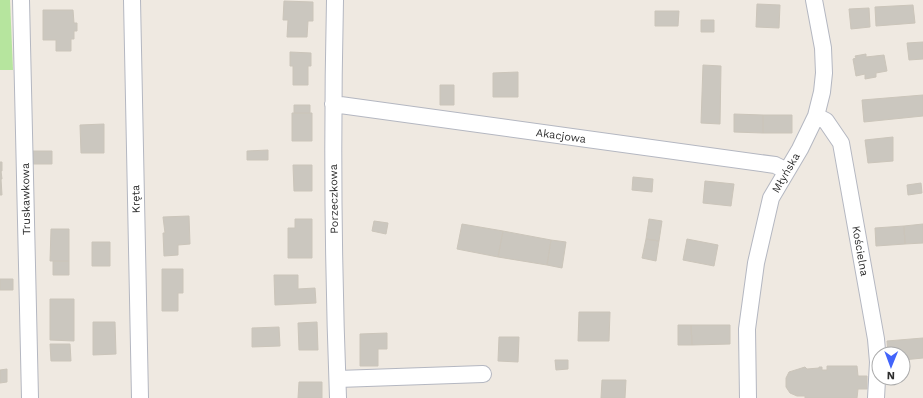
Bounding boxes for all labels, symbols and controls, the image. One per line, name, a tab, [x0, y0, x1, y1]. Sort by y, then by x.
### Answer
street label: Akacjowa	[535, 126, 587, 146]
street label: Młyńska	[769, 151, 803, 195]
street label: Truskawkowa	[19, 163, 33, 235]
street label: Porzeczkowa	[327, 164, 341, 234]
street label: Kręta	[129, 185, 143, 213]
street label: Kościelna	[849, 225, 871, 277]
north arrow	[871, 346, 911, 386]
text: N	[887, 369, 895, 382]

